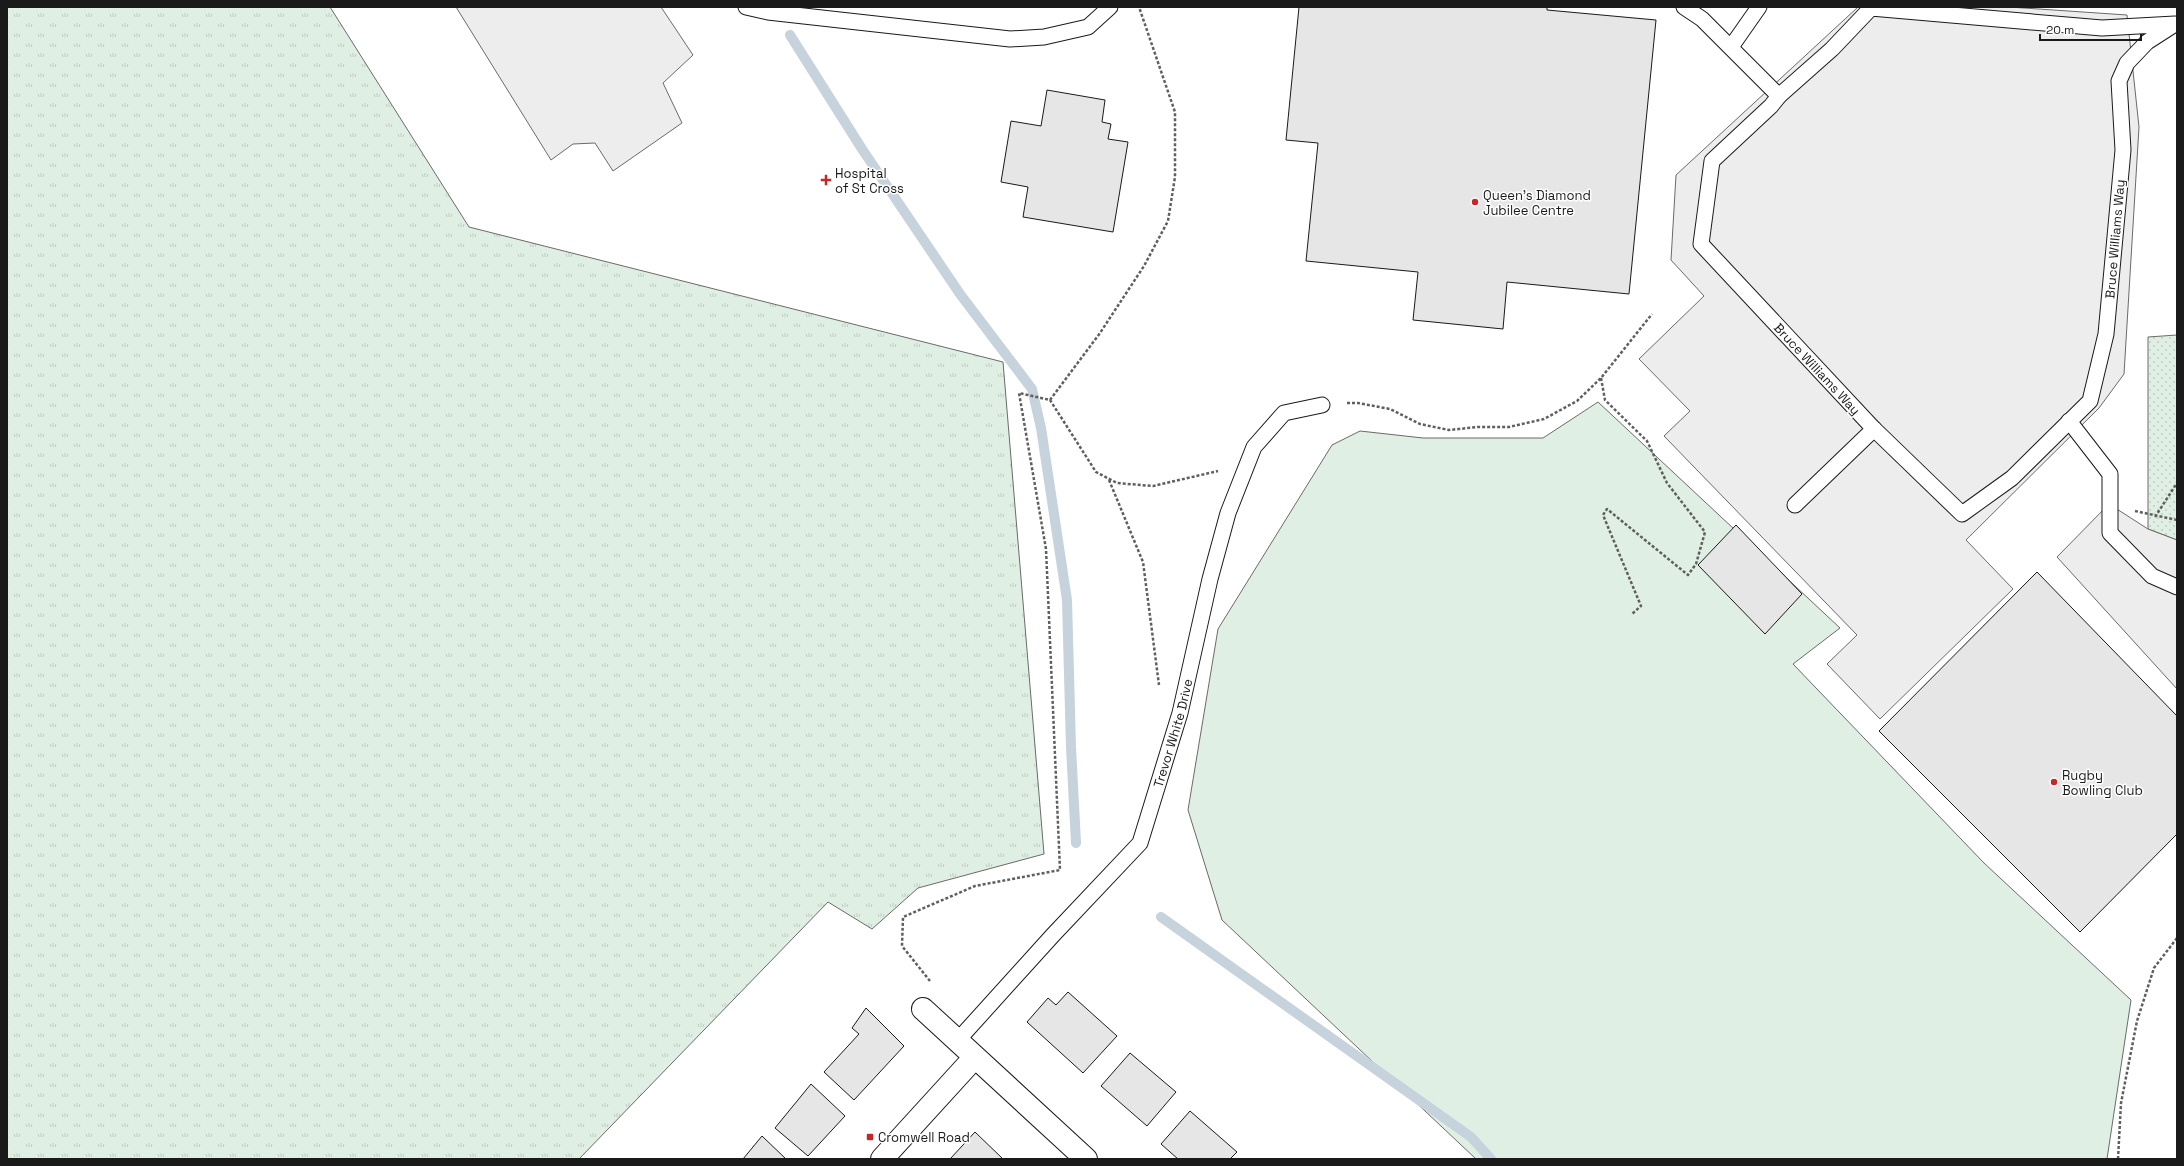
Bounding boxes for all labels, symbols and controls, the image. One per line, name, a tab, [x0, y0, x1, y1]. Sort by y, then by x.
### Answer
scale bar	[2040, 16, 2141, 42]
text: 20 m	[2046, 22, 2074, 38]
place label: Hospital of St Cross	[835, 165, 904, 197]
marker: Hospital of St Cross	[820, 174, 832, 186]
street label: Bruce Williams Way	[2101, 179, 2129, 299]
place label: Queen's Diamond Jubilee Centre	[1483, 187, 1591, 219]
marker: Queen's Diamond Jubilee Centre	[1470, 197, 1480, 207]
street label: Bruce Williams Way	[1770, 319, 1864, 419]
street label: Trevor White Drive	[1149, 677, 1196, 789]
place label: Rugby Bowling Club	[2062, 767, 2143, 799]
marker: Rugby Bowling Club	[2049, 777, 2059, 787]
place label: Cromwell Road	[878, 1129, 970, 1146]
marker: Cromwell Road	[865, 1132, 875, 1142]

